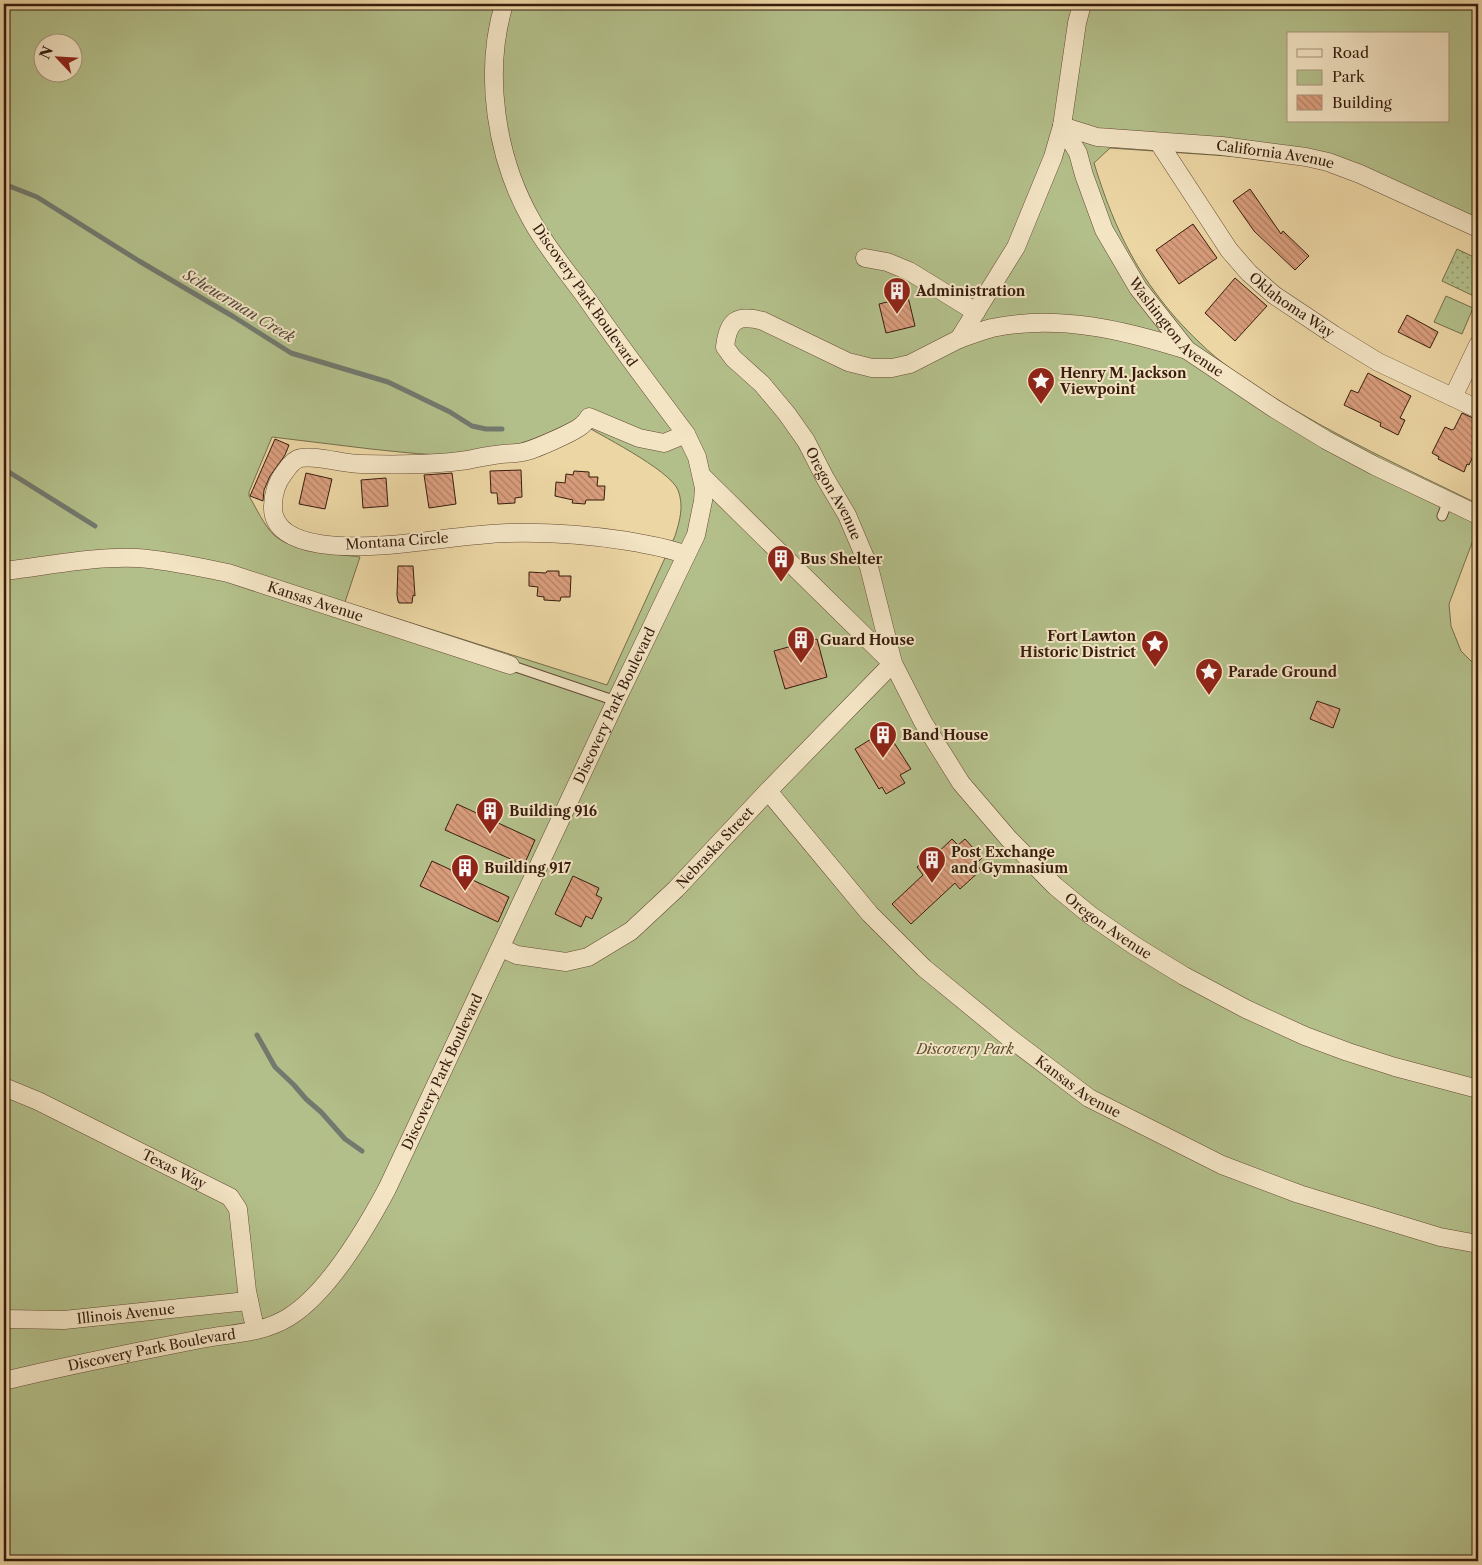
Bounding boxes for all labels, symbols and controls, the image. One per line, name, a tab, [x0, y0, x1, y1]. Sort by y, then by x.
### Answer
north arrow	[32, 32, 82, 82]
legend	[1287, 32, 1450, 122]
text: N	[35, 43, 57, 62]
text: Road	[1332, 43, 1369, 62]
text: Park	[1332, 67, 1366, 86]
text: Building	[1332, 93, 1392, 112]
street label: California Avenue	[1216, 137, 1337, 173]
street label: Discovery Park Boulevard	[529, 220, 642, 370]
water label: Scheuerman Creek	[179, 264, 299, 346]
street label: Oklahoma Way	[1245, 268, 1338, 342]
street label: Washington Avenue	[1124, 273, 1227, 381]
building icon: Administration	[882, 276, 912, 315]
place label: Administration	[915, 282, 1026, 300]
place label: Henry M. Jackson Viewpoint	[1059, 364, 1187, 398]
place icon: Henry M. Jackson Viewpoint	[1026, 366, 1056, 405]
street label: Oregon Avenue	[802, 444, 866, 543]
street label: Montana Circle	[345, 528, 449, 554]
building icon: Bus Shelter	[766, 544, 796, 583]
place label: Bus Shelter	[800, 550, 883, 568]
street label: Kansas Avenue	[265, 577, 366, 626]
street label: Discovery Park Boulevard	[570, 624, 659, 786]
building icon: Guard House	[786, 625, 816, 664]
place label: Fort Lawton Historic District	[1020, 627, 1136, 661]
place icon: Fort Lawton Historic District	[1140, 629, 1170, 668]
place label: Guard House	[820, 631, 914, 649]
place icon: Parade Ground	[1194, 657, 1224, 696]
place label: Parade Ground	[1228, 663, 1338, 681]
building icon: Band House	[868, 720, 898, 759]
place label: Band House	[902, 726, 988, 744]
building icon: Building 916	[475, 796, 505, 835]
place label: Building 916	[509, 802, 597, 820]
street label: Nebraska Street	[672, 803, 757, 892]
place label: Post Exchange and Gymnasium	[951, 843, 1068, 877]
building icon: Post Exchange and Gymnasium	[917, 845, 947, 884]
building icon: Building 917	[450, 853, 480, 892]
place label: Building 917	[484, 859, 572, 877]
street label: Oregon Avenue	[1061, 889, 1155, 963]
street label: Discovery Park Boulevard	[398, 990, 487, 1153]
park label: Discovery Park	[915, 1040, 1014, 1058]
street label: Kansas Avenue	[1032, 1052, 1124, 1122]
street label: Texas Way	[139, 1145, 210, 1193]
street label: Illinois Avenue	[76, 1300, 176, 1328]
street label: Discovery Park Boulevard	[66, 1325, 237, 1375]

